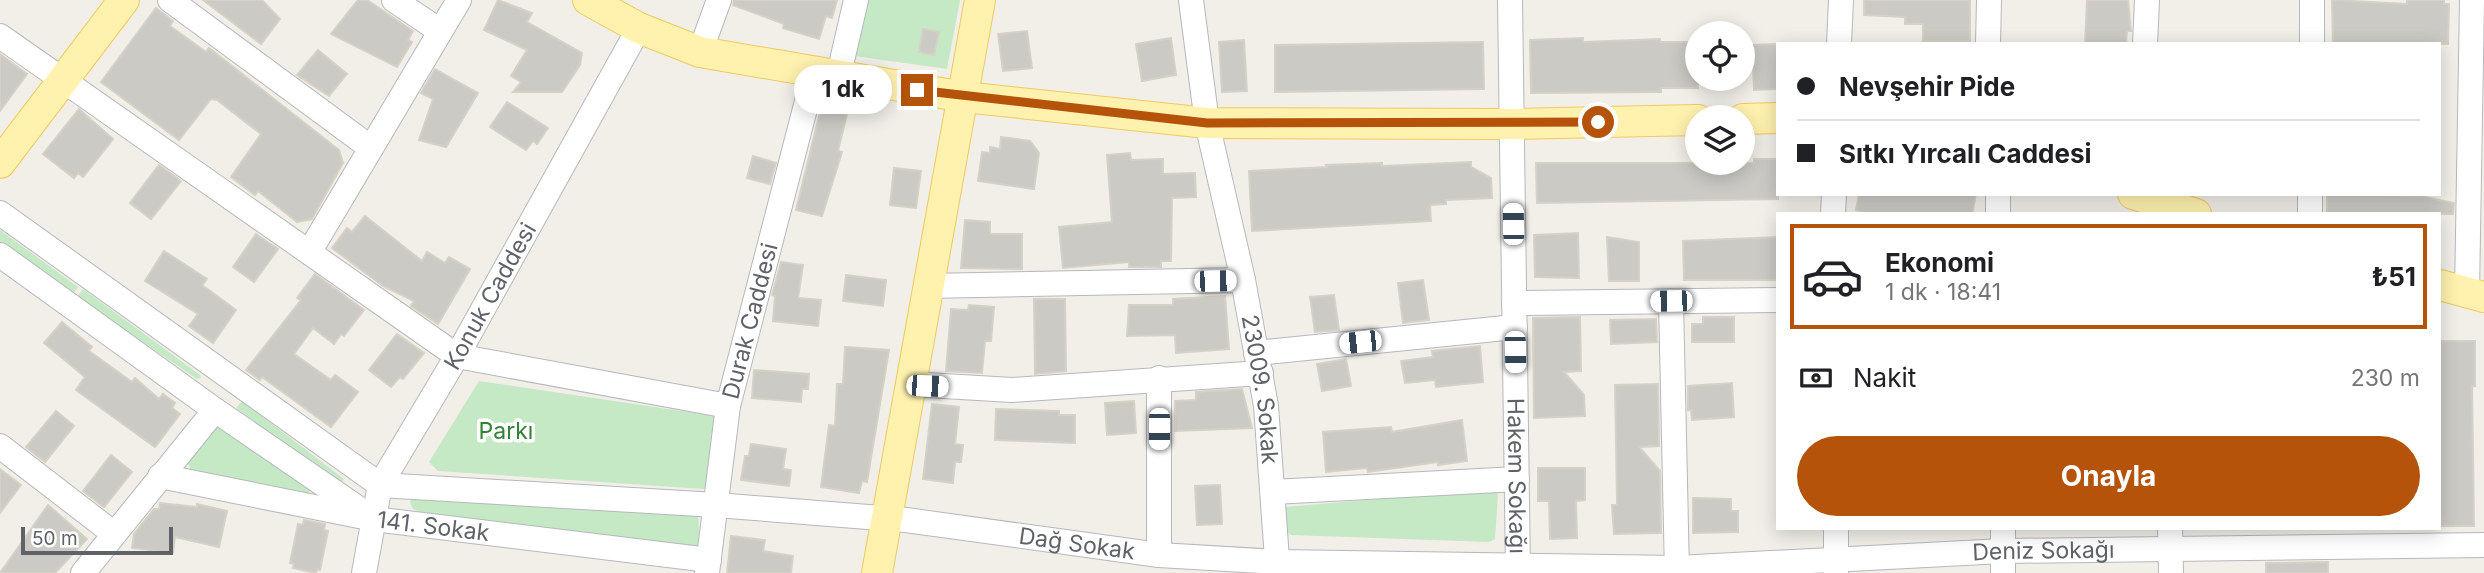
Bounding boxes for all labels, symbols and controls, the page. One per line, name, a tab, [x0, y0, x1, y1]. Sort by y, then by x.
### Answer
map controls	[1685, 21, 1755, 175]
button: locate	[1685, 21, 1755, 91]
callout: 1 dk	[794, 66, 892, 114]
text: Nevşehir Pide	[1839, 71, 2015, 102]
route end	[901, 74, 933, 106]
text: 1 dk	[821, 75, 865, 103]
button: layers	[1685, 105, 1755, 175]
route start	[1582, 106, 1614, 138]
text: Sıtkı Yırcalı Caddesi	[1839, 138, 2092, 169]
car	[1503, 203, 1524, 245]
street label: Konuk Caddesi	[438, 218, 542, 375]
street label: Durak Caddesi	[716, 240, 784, 402]
icon: car	[1801, 245, 1864, 308]
text: Ekonomi	[1885, 247, 1994, 278]
text: ₺51	[2371, 261, 2416, 292]
car	[1194, 270, 1237, 292]
text: 1 dk · 18:41	[1885, 278, 2001, 306]
car	[1650, 290, 1693, 312]
street label: 23009. Sokak	[1236, 312, 1284, 465]
car	[1339, 329, 1382, 355]
car	[1505, 331, 1526, 373]
icon: cash	[1797, 359, 1835, 397]
text: Nakit	[1853, 362, 1916, 393]
text: 230 m	[2351, 364, 2420, 392]
car	[906, 375, 949, 397]
street label: Hakem Sokağı	[1502, 398, 1532, 554]
car	[1149, 408, 1170, 450]
park label: Parkı	[479, 417, 533, 445]
button: Onayla	[1797, 436, 2420, 516]
street label: 141. Sokak	[376, 505, 491, 547]
street label: Dağ Sokak	[1017, 522, 1137, 566]
scale bar	[21, 524, 173, 556]
text: 50 m	[32, 527, 78, 550]
street label: Deniz Sokağı	[1972, 536, 2115, 567]

